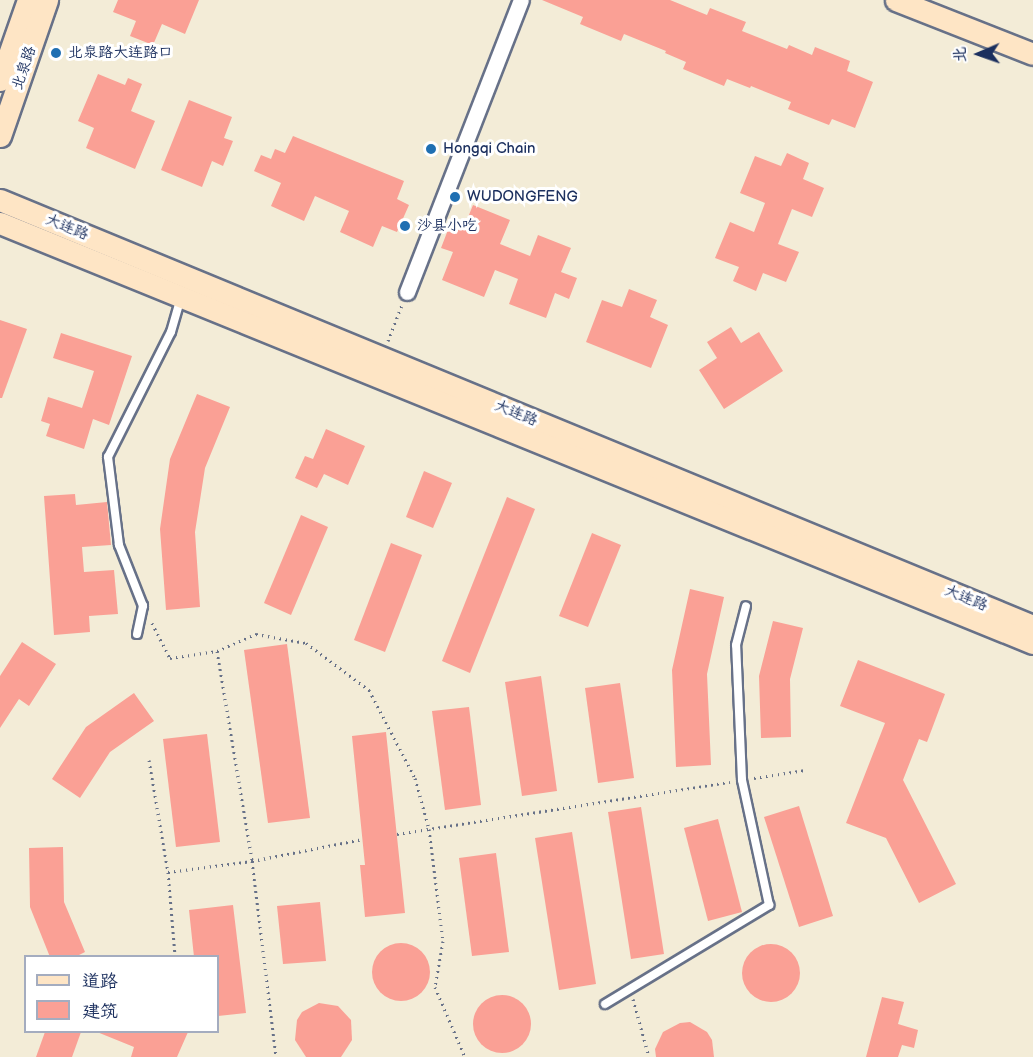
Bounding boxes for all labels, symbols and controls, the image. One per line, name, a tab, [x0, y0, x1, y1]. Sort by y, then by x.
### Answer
north arrow	[949, 24, 1009, 84]
street label: 北泉路	[8, 44, 40, 92]
place label: 北泉路大连路口	[68, 44, 173, 62]
marker: 北泉路大连路口	[49, 46, 63, 60]
text: 北	[951, 46, 970, 63]
place label: Hongqi Chain	[443, 140, 535, 158]
marker: Hongqi Chain	[424, 142, 438, 156]
place label: WUDONGFENG	[467, 188, 578, 206]
marker: WUDONGFENG	[448, 190, 462, 204]
street label: 大连路	[43, 210, 91, 244]
place label: 沙县小吃	[417, 217, 477, 235]
marker: 沙县小吃	[398, 219, 412, 233]
street label: 大连路	[492, 396, 540, 430]
street label: 大连路	[942, 581, 990, 615]
legend	[24, 955, 219, 1033]
text: 道路	[82, 971, 118, 992]
text: 建筑	[82, 1001, 118, 1022]

